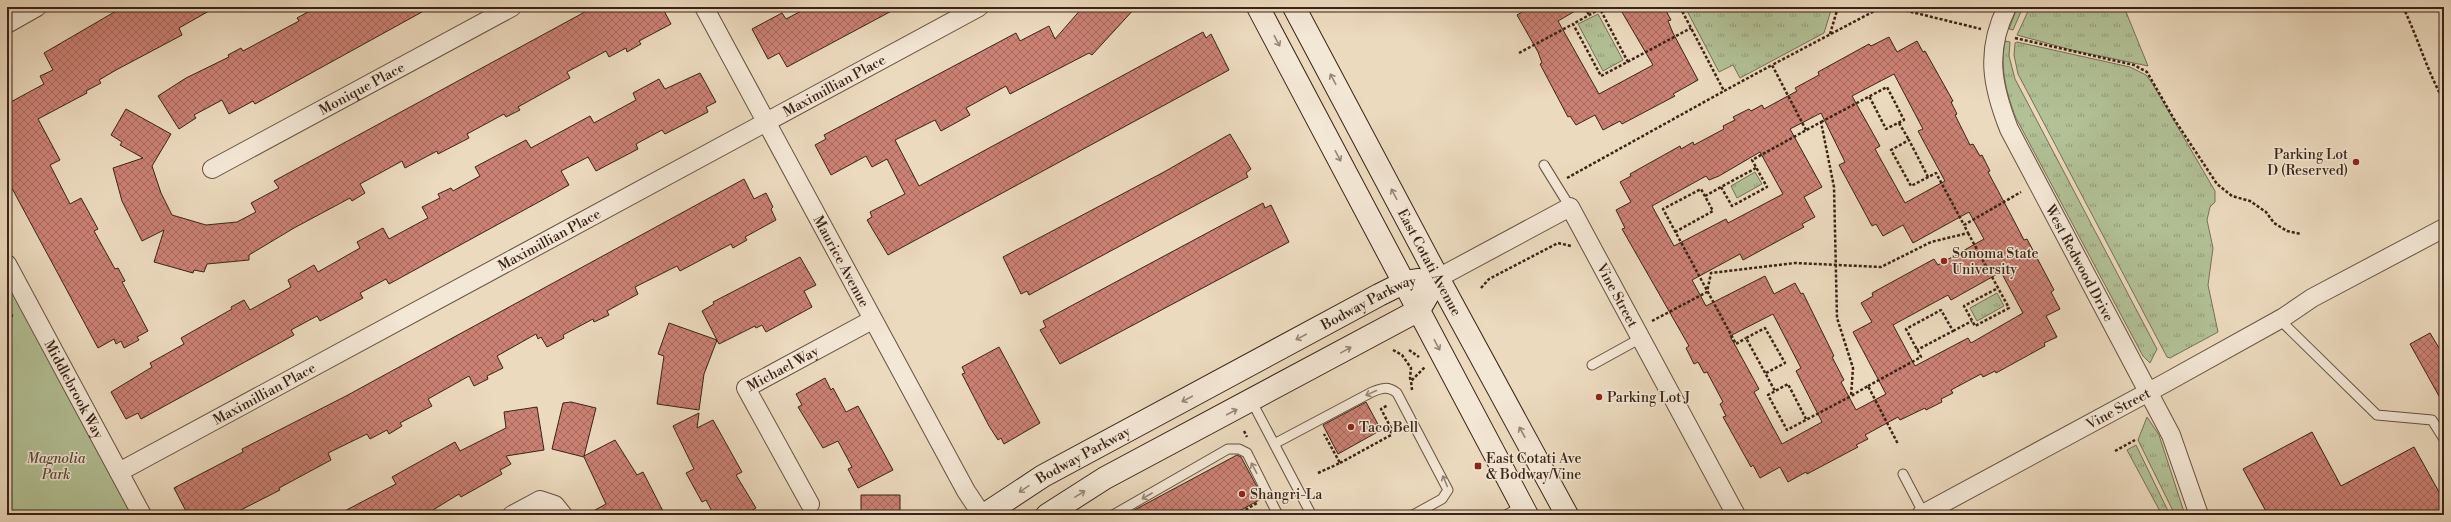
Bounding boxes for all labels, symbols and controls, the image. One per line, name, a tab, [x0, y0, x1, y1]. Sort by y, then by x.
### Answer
one-way arrow	[1273, 35, 1281, 47]
street label: Maximillian Place	[780, 51, 889, 121]
street label: Monique Place	[316, 59, 408, 120]
one-way arrow	[1329, 74, 1336, 86]
place label: Parking Lot D (Reserved)	[2267, 146, 2348, 180]
one-way arrow	[1335, 150, 1343, 162]
marker: Parking Lot D (Reserved)	[2351, 157, 2361, 167]
one-way arrow	[1389, 189, 1397, 201]
street label: West Redwood Drive	[2040, 201, 2117, 325]
street label: Maximillian Place	[495, 205, 604, 275]
street label: East Cotati Avenue	[1393, 206, 1465, 319]
street label: Maurice Avenue	[809, 213, 873, 311]
place label: Sonoma State University	[1952, 245, 2039, 279]
marker: Sonoma State University	[1939, 256, 1949, 266]
street label: Vine Street	[1592, 260, 1641, 331]
street label: Bodway Parkway	[1317, 272, 1418, 335]
one-way arrow	[1295, 334, 1307, 341]
street label: Middlebrook Way	[39, 337, 107, 442]
one-way arrow	[1434, 339, 1441, 351]
street label: Michael Way	[744, 342, 822, 396]
one-way arrow	[1340, 346, 1352, 354]
street label: Maximillian Place	[210, 359, 319, 430]
street label: Vine Street	[2082, 385, 2154, 434]
place label: Parking Lot J	[1607, 389, 1691, 407]
one-way arrow	[1365, 390, 1377, 397]
marker: Parking Lot J	[1594, 392, 1604, 402]
one-way arrow	[1181, 395, 1193, 403]
one-way arrow	[1225, 408, 1237, 416]
place label: Taco Bell	[1359, 419, 1418, 437]
marker: Taco Bell	[1346, 422, 1356, 432]
street label: Bodway Parkway	[1032, 423, 1134, 489]
one-way arrow	[1517, 426, 1525, 438]
park label: Magnolia Park	[26, 450, 86, 484]
place label: East Cotati Ave & Bodway/Vine	[1486, 450, 1582, 484]
marker: East Cotati Ave & Bodway/Vine	[1473, 461, 1483, 471]
one-way arrow	[1250, 462, 1258, 474]
one-way arrow	[1440, 476, 1448, 488]
one-way arrow	[1018, 485, 1030, 493]
place label: Shangri-La	[1250, 486, 1323, 504]
marker: Shangri-La	[1237, 489, 1247, 499]
one-way arrow	[1075, 490, 1086, 498]
one-way arrow	[1141, 492, 1153, 500]

